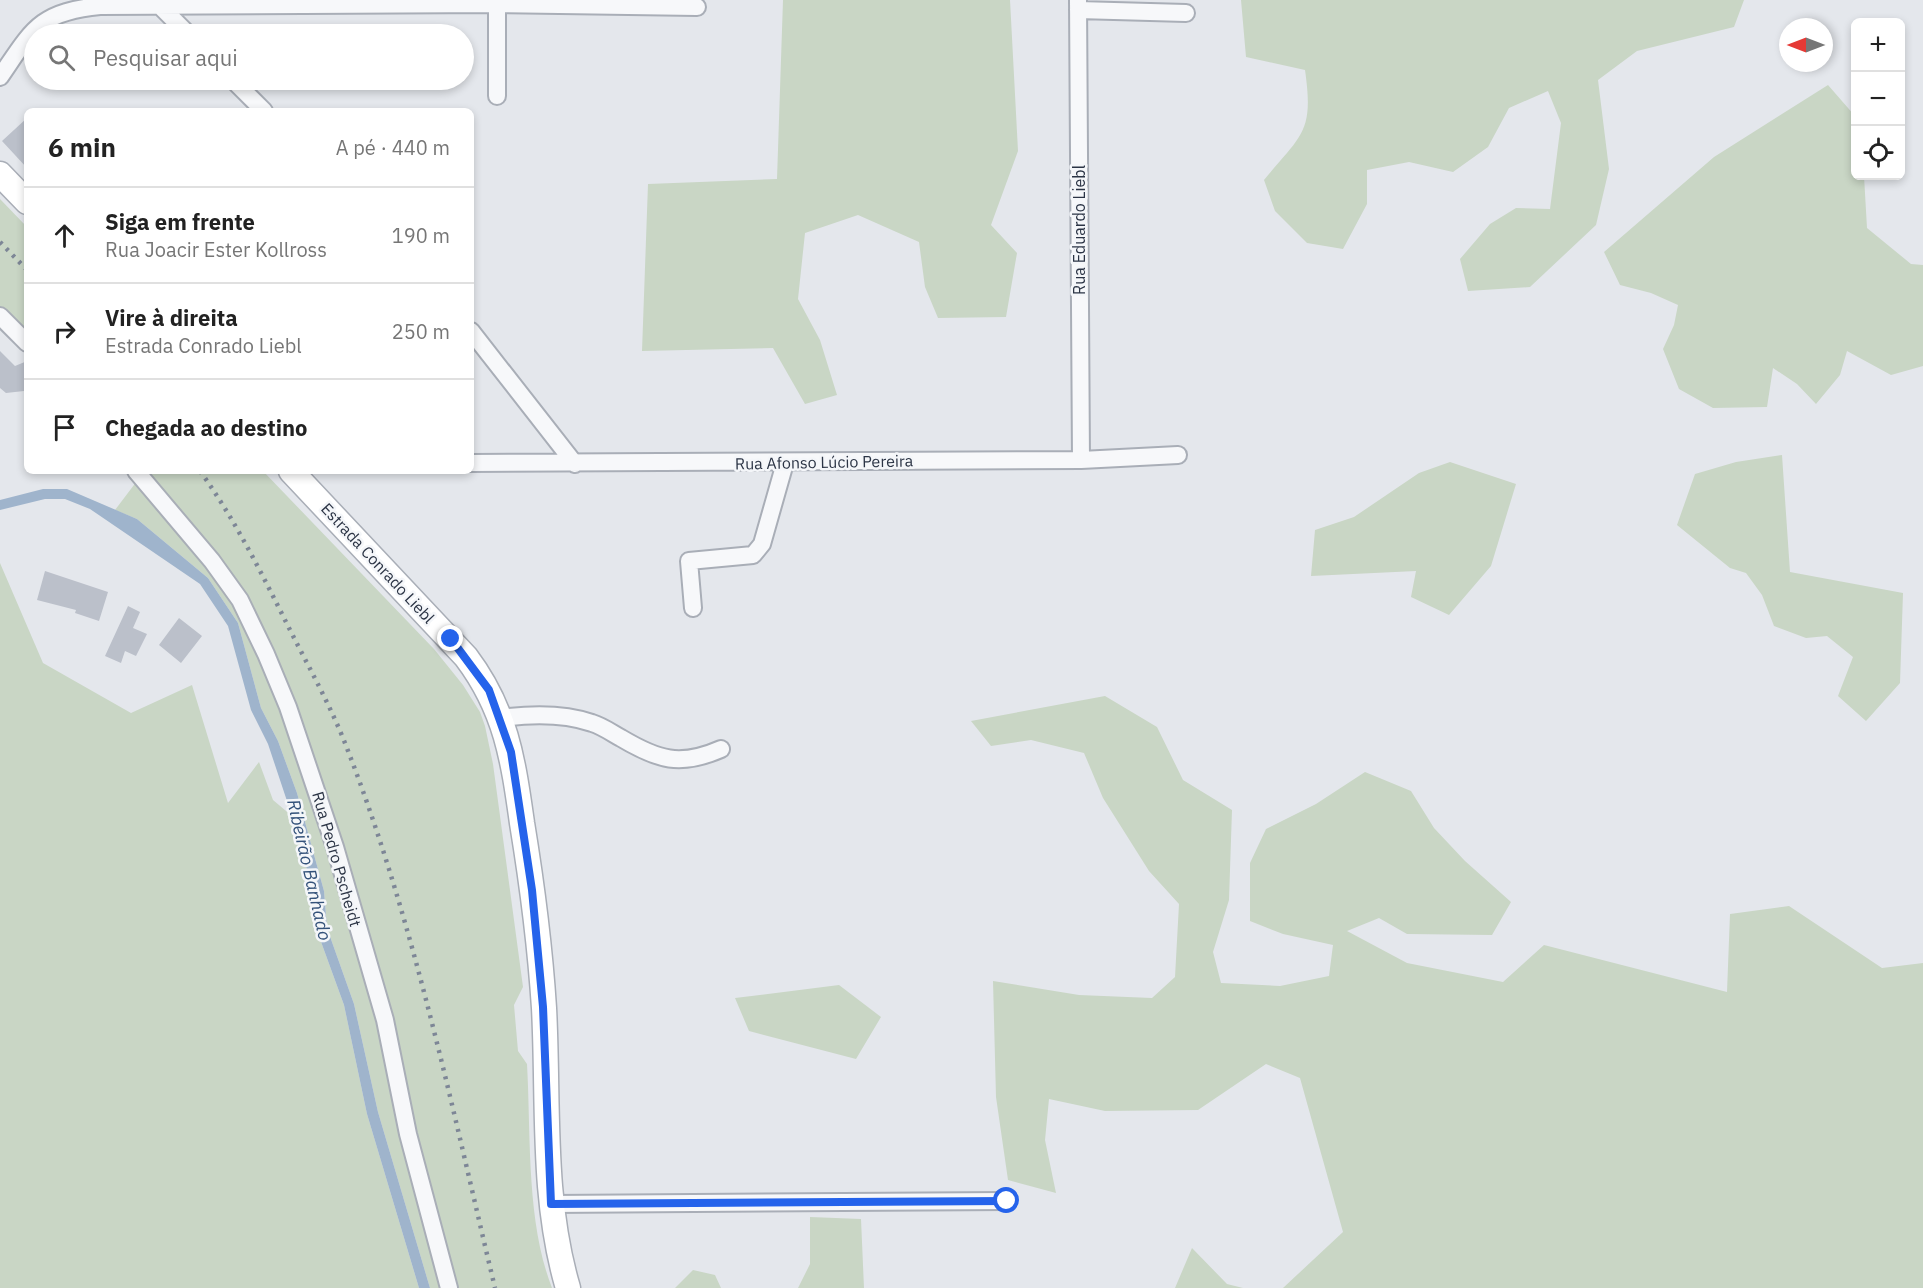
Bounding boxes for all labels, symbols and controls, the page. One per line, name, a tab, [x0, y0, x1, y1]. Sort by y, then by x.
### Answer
north arrow	[1779, 18, 1833, 72]
map controls	[1851, 18, 1905, 180]
button: +	[1851, 18, 1905, 72]
search box	[24, 24, 474, 90]
icon: search	[45, 41, 78, 74]
text: Pesquisar aqui	[93, 43, 238, 72]
button: −	[1851, 72, 1905, 126]
button: locate	[1851, 126, 1905, 180]
text: 6 min	[48, 130, 116, 164]
text: A pé · 440 m	[336, 134, 450, 161]
street label: Rua Eduardo Liebl	[1069, 165, 1089, 295]
text: Siga em frente	[105, 207, 255, 236]
icon: ahead	[48, 219, 81, 252]
text: 190 m	[392, 222, 450, 249]
text: Rua Joacir Ester Kollross	[105, 236, 327, 263]
text: Vire à direita	[105, 303, 238, 332]
icon: right	[48, 315, 81, 348]
text: 250 m	[392, 318, 450, 345]
text: Estrada Conrado Liebl	[105, 332, 302, 359]
icon: arrive	[48, 411, 81, 444]
text: Chegada ao destino	[105, 413, 308, 442]
street label: Rua Afonso Lúcio Pereira	[735, 450, 914, 474]
street label: Estrada Conrado Liebl	[317, 499, 439, 627]
route end	[437, 625, 463, 651]
street label: Rua Pedro Pscheidt	[308, 789, 366, 929]
water label: Ribeirão Banhado	[282, 797, 337, 943]
route start	[993, 1187, 1019, 1213]

